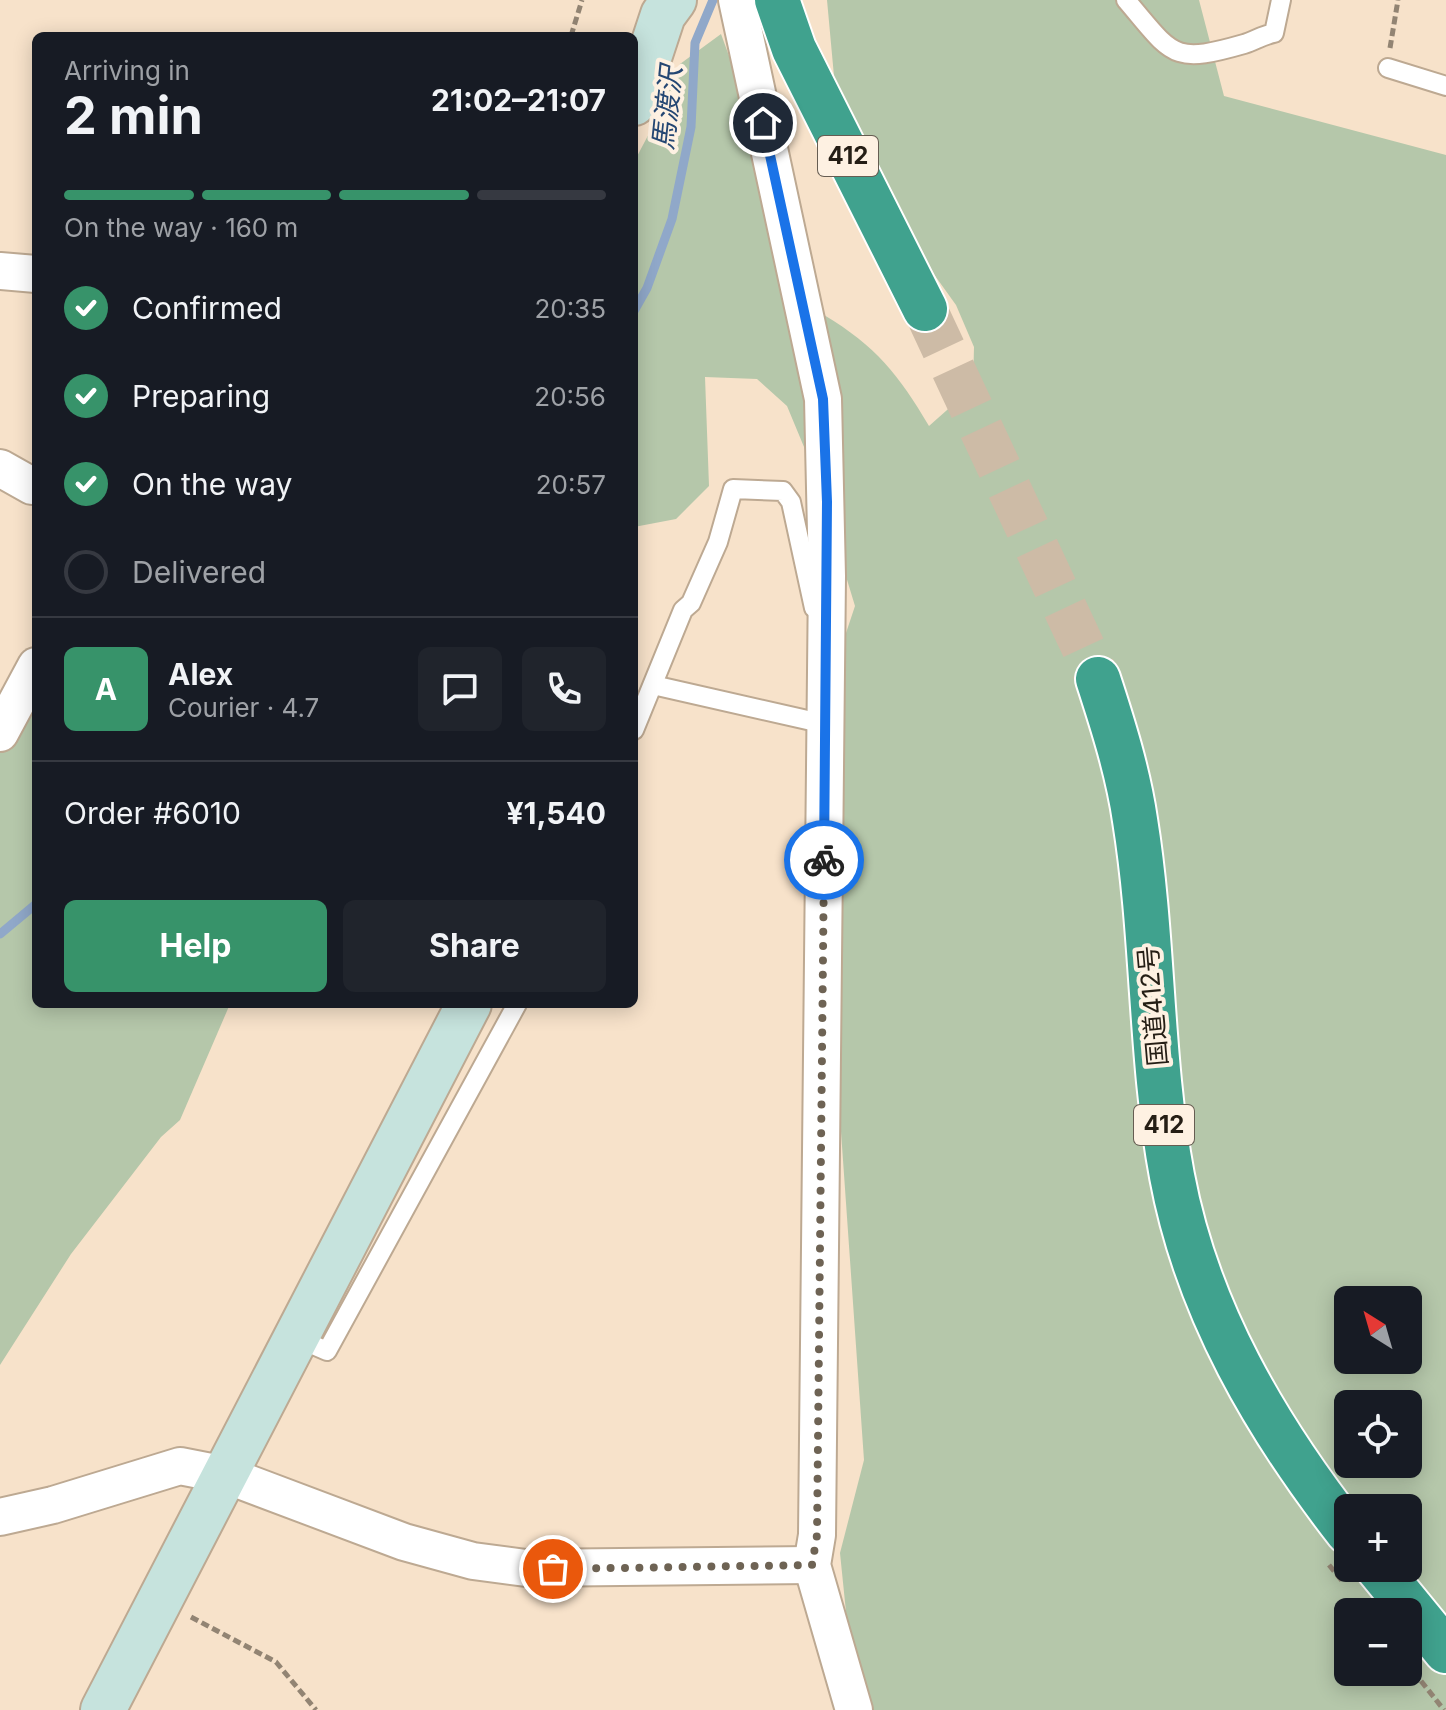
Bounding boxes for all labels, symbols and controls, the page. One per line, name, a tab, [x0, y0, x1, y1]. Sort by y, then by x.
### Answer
text: Arriving in	[64, 55, 190, 86]
water label: 馬渡沢	[646, 60, 689, 152]
text: 21:02–21:07	[431, 82, 606, 118]
text: 2 min	[64, 84, 203, 147]
pin	[729, 89, 797, 157]
icon: home	[741, 101, 785, 145]
road number: 412	[818, 136, 878, 176]
text: On the way · 160 m	[64, 212, 298, 243]
icon: check	[64, 286, 108, 330]
text: Confirmed	[132, 290, 282, 326]
text: 20:35	[534, 293, 606, 324]
icon: check	[64, 374, 108, 418]
text: Preparing	[132, 378, 270, 414]
text: 20:56	[534, 381, 606, 412]
icon: check	[64, 462, 108, 506]
text: On the way	[132, 466, 292, 502]
text: 20:57	[536, 469, 606, 500]
text: Delivered	[132, 554, 266, 590]
button: chat	[418, 647, 502, 731]
button: phone	[522, 647, 606, 731]
text: Alex	[168, 656, 233, 692]
text: A	[95, 671, 117, 707]
text: Courier · 4.7	[168, 692, 319, 723]
text: Order #6010	[64, 795, 241, 831]
text: ¥1,540	[506, 795, 606, 831]
courier	[784, 820, 864, 900]
icon: bike	[802, 838, 846, 882]
button: Help	[64, 900, 327, 992]
button: Share	[343, 900, 606, 992]
street label: 国道412号	[1132, 945, 1173, 1068]
road number: 412	[1134, 1105, 1194, 1145]
north arrow	[1334, 1286, 1422, 1374]
map controls	[1334, 1286, 1422, 1686]
button: locate	[1334, 1390, 1422, 1478]
button: +	[1334, 1494, 1422, 1582]
pin	[519, 1535, 587, 1603]
icon: bag	[531, 1547, 575, 1591]
button: −	[1334, 1598, 1422, 1686]

